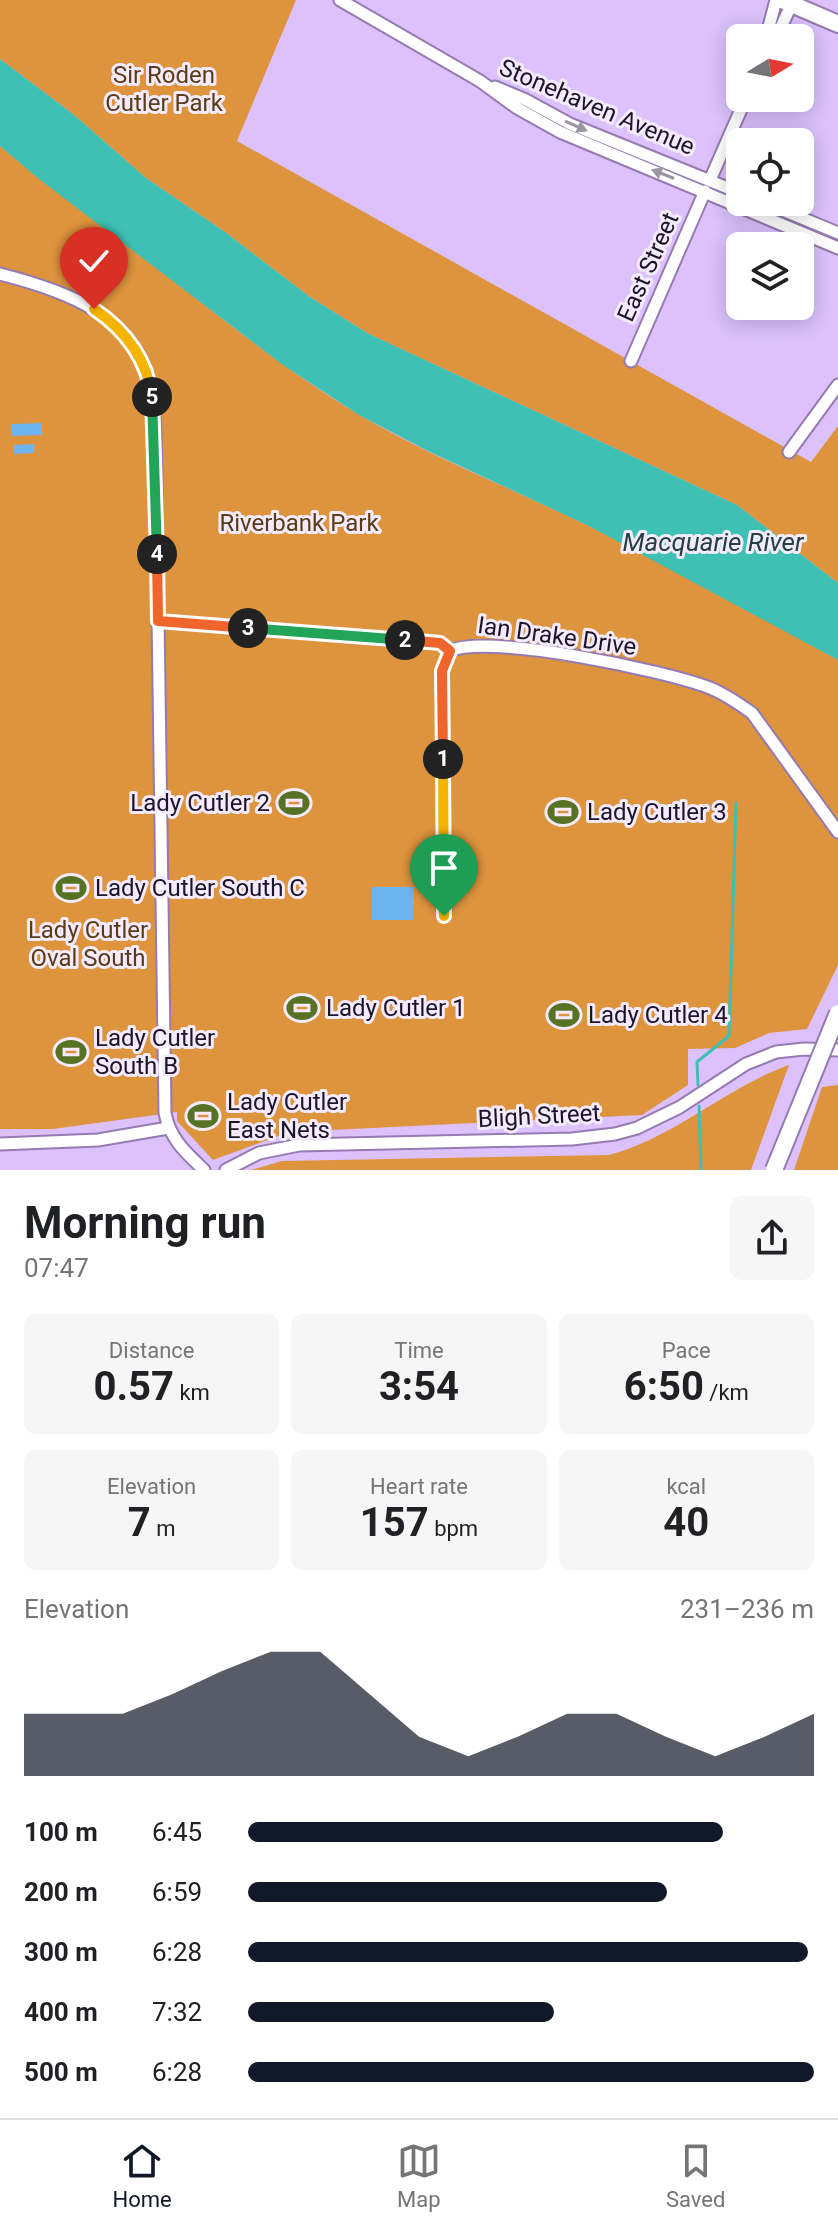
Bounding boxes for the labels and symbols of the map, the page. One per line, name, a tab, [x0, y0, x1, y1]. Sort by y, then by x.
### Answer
north arrow	[726, 24, 814, 112]
street label: Stonehaven Avenue	[495, 53, 699, 161]
park label: Sir Roden Cutler Park	[105, 61, 224, 117]
one-way arrow	[564, 119, 588, 132]
one-way arrow	[651, 167, 675, 180]
street label: East Street	[612, 208, 684, 326]
pin	[60, 227, 128, 309]
pin: 5	[132, 377, 172, 417]
park label: Riverbank Park	[219, 509, 379, 537]
water label: Macquarie River	[623, 527, 805, 557]
pin: 4	[137, 534, 177, 574]
pin: 3	[228, 608, 268, 648]
street label: Ian Drake Drive	[476, 611, 638, 661]
pin: 2	[385, 620, 425, 660]
pin: 1	[423, 739, 463, 779]
sports icon: Lady Cutler 2	[277, 786, 311, 820]
place label: Lady Cutler 2	[130, 789, 270, 817]
sports icon: Lady Cutler 3	[546, 795, 580, 829]
place label: Lady Cutler 3	[587, 798, 727, 826]
pin	[410, 834, 478, 916]
sports icon: Lady Cutler South C	[54, 871, 88, 905]
place label: Lady Cutler South C	[95, 874, 305, 902]
park label: Lady Cutler Oval South	[28, 916, 148, 972]
sports icon: Lady Cutler 1	[285, 991, 319, 1025]
place label: Lady Cutler 1	[326, 994, 466, 1022]
sports icon: Lady Cutler 4	[547, 998, 581, 1032]
place label: Lady Cutler 4	[588, 1001, 728, 1029]
place label: Lady Cutler South B	[95, 1024, 215, 1080]
sports icon: Lady Cutler South B	[54, 1035, 88, 1069]
place label: Lady Cutler East Nets	[227, 1088, 347, 1144]
sports icon: Lady Cutler East Nets	[186, 1099, 220, 1133]
street label: Bligh Street	[477, 1099, 601, 1133]

